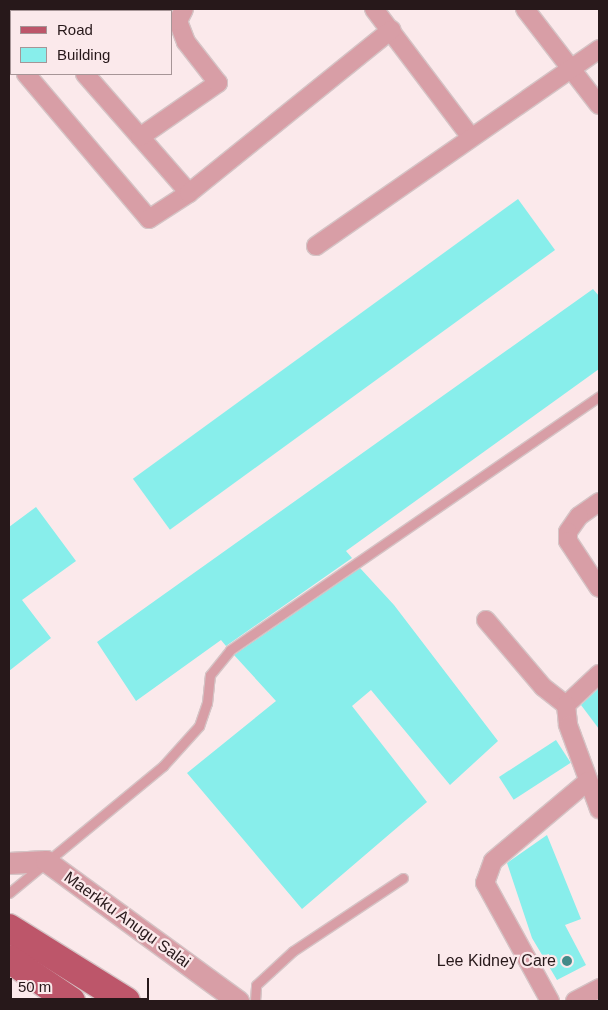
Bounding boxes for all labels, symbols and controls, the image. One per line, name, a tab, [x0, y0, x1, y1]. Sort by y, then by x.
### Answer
legend	[10, 10, 172, 75]
text: Road	[57, 21, 93, 38]
text: Building	[57, 46, 110, 63]
street label: Maerkku Anugu Salai	[60, 868, 194, 972]
place label: Lee Kidney Care	[437, 951, 556, 971]
marker: Lee Kidney Care	[560, 954, 574, 968]
scale bar	[12, 968, 151, 1000]
text: 50 m	[18, 978, 51, 995]

